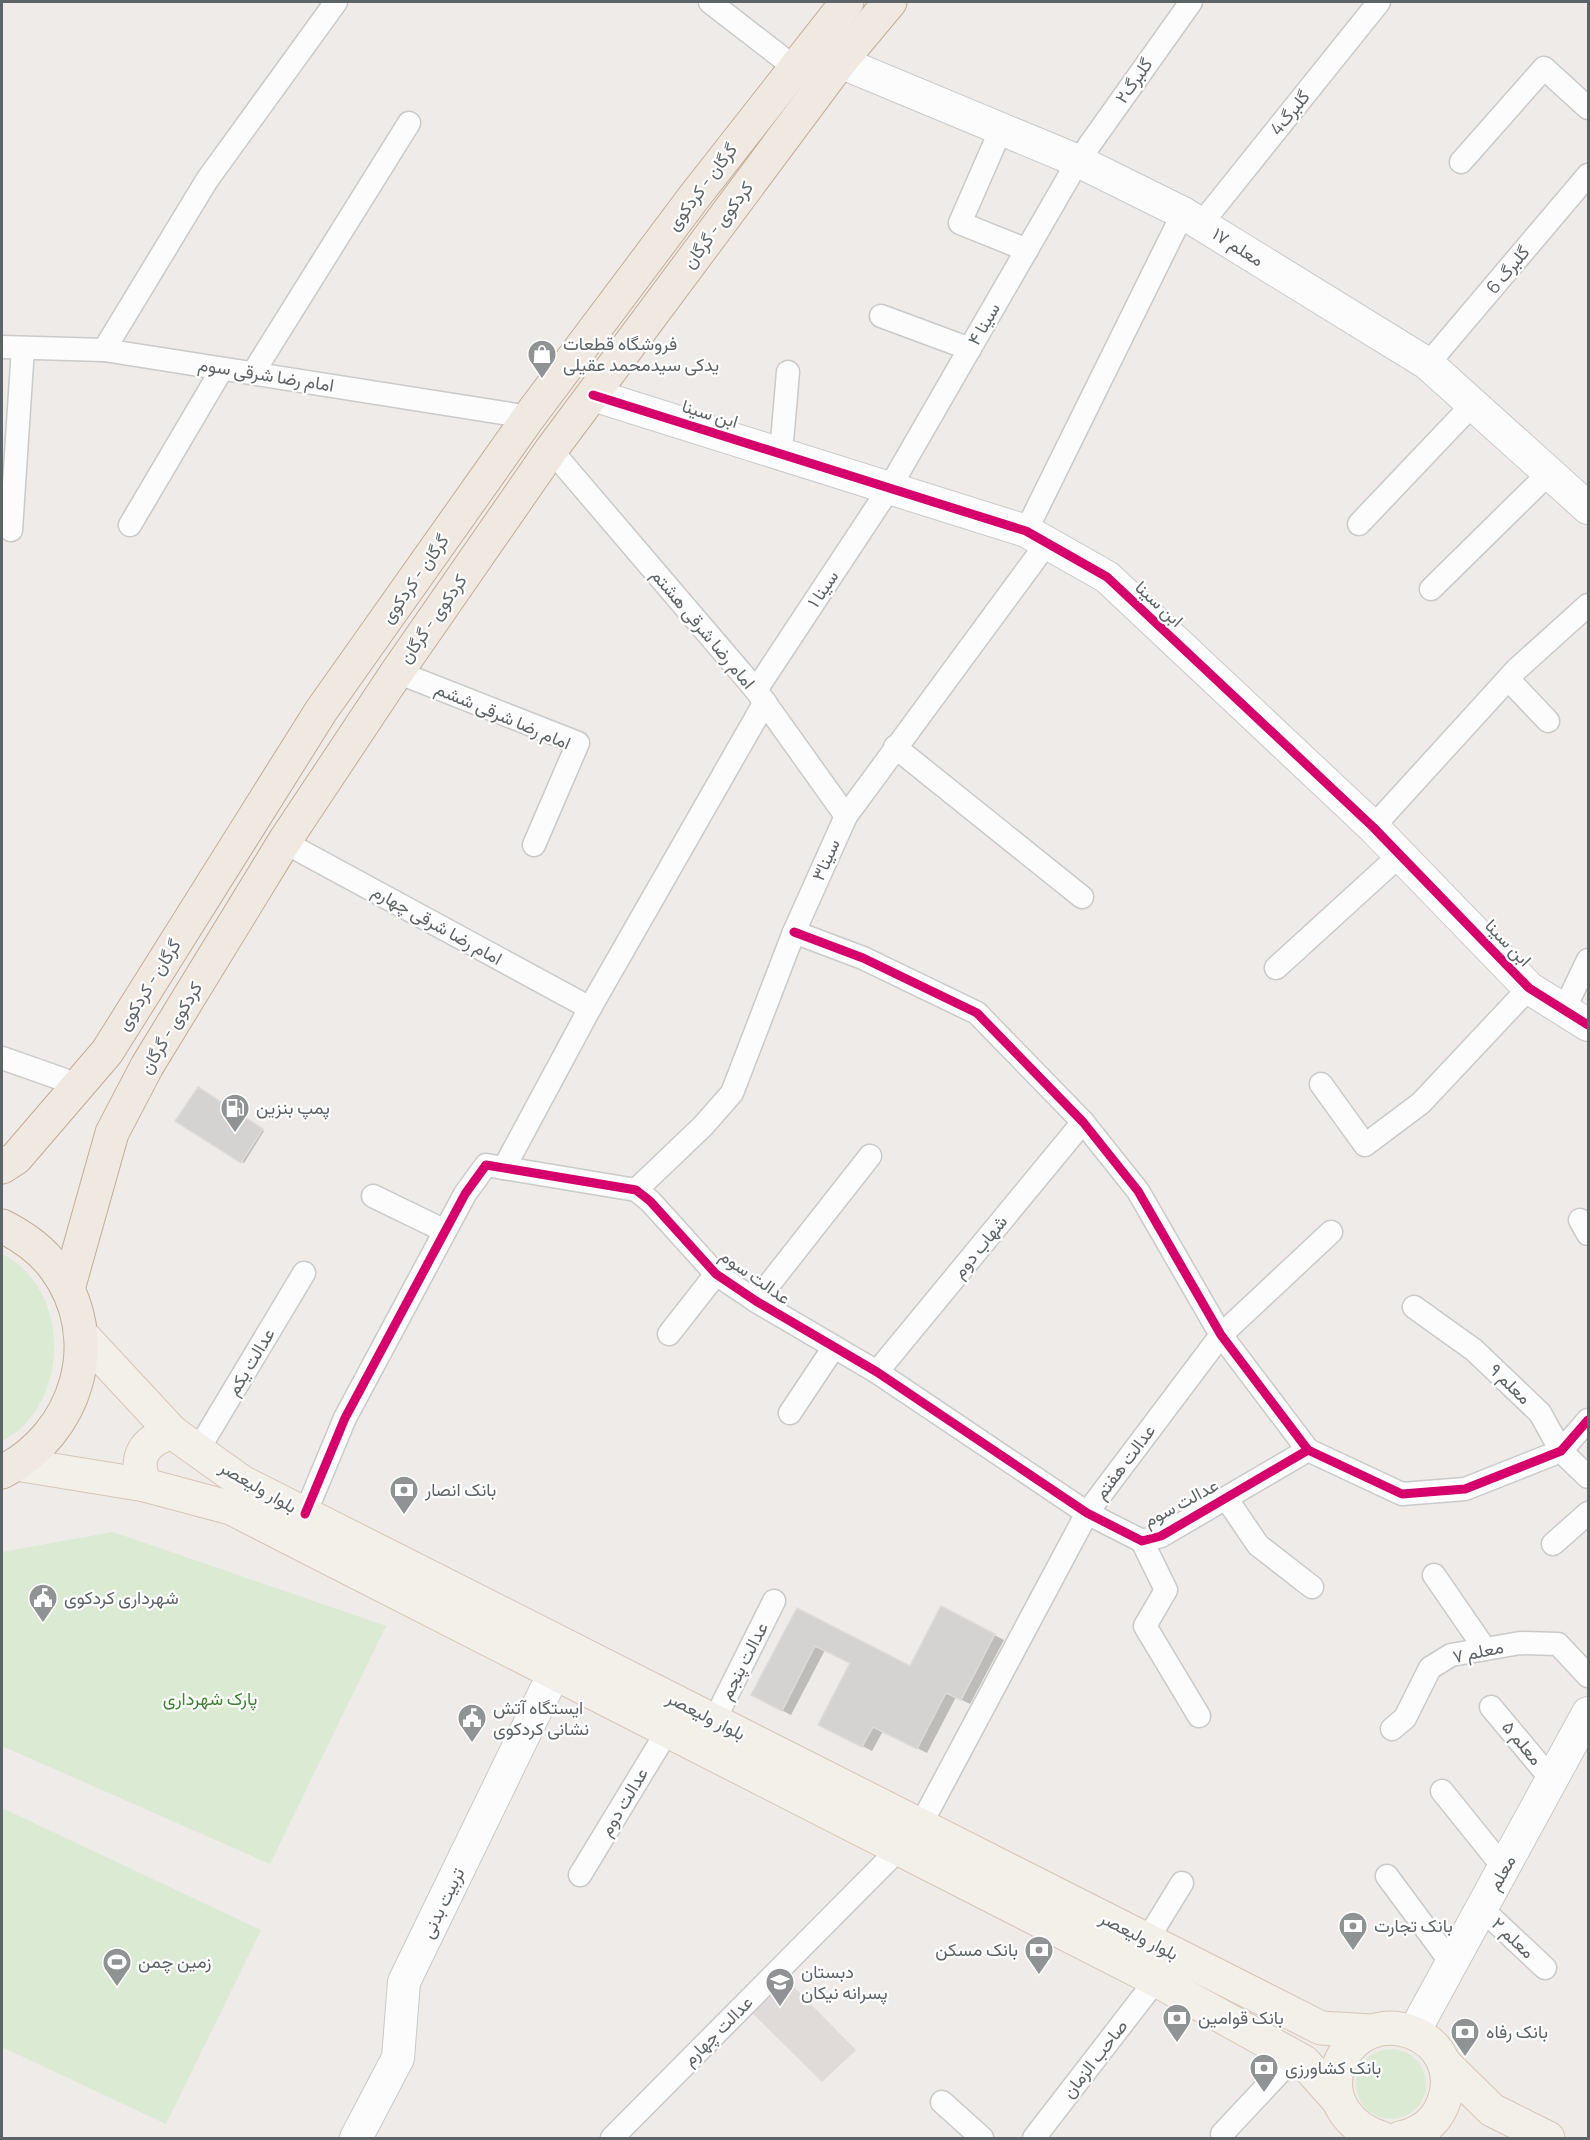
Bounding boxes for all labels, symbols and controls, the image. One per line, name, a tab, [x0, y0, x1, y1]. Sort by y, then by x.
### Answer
street label: گلبرگ۲	[1109, 53, 1157, 108]
street label: گلبرگ4	[1264, 85, 1315, 140]
street label: گرگان - کردکوی	[660, 138, 742, 235]
street label: کردکوی - گرگان	[676, 176, 758, 273]
street label: معلم ۱۷	[1208, 221, 1269, 272]
street label: گلبرگ 6	[1480, 240, 1534, 298]
street label: سینا ۴	[961, 298, 1005, 349]
place label: فروشگاه قطعات یدکی سیدمحمد عقیلی	[563, 331, 719, 376]
shop icon: فروشگاه قطعات یدکی سیدمحمد عقیلی	[526, 338, 558, 380]
street label: امام رضا شرقی سوم	[196, 351, 336, 398]
street label: ابن سینا	[679, 393, 741, 433]
street label: گرگان - کردکوی	[375, 529, 454, 628]
street label: امام رضا شرقی هشتم	[646, 563, 761, 694]
street label: سینا ۱	[801, 565, 843, 612]
street label: کردکوی - گرگان	[393, 569, 472, 668]
street label: ابن سینا	[1130, 575, 1189, 632]
street label: امام رضا شرقی ششم	[432, 676, 575, 755]
street label: سینا۳	[805, 835, 845, 884]
street label: امام رضا شرقی چهارم	[368, 878, 507, 971]
street label: ابن سینا	[1480, 913, 1537, 971]
street label: گرگان - کردکوی	[111, 934, 186, 1035]
street label: کردکوی - گرگان	[133, 977, 207, 1078]
fuel station icon: پمپ بنزین	[219, 1092, 251, 1134]
place label: پمپ بنزین	[256, 1095, 330, 1120]
street label: شهاب دوم	[946, 1210, 1013, 1284]
street label: عدالت سوم	[715, 1243, 796, 1310]
street label: عدالت یکم	[221, 1323, 281, 1400]
street label: معلم ۹	[1484, 1358, 1537, 1410]
street label: عدالت هفتم	[1088, 1419, 1161, 1504]
street label: بلوار ولیعصر	[215, 1454, 301, 1518]
street label: عدالت سوم	[1139, 1472, 1223, 1533]
bank icon: بانک انصار	[388, 1474, 420, 1516]
place label: بانک انصار	[424, 1477, 496, 1501]
public building icon: شهرداری کردکوی	[27, 1582, 59, 1624]
place label: شهرداری کردکوی	[64, 1585, 179, 1609]
street label: عدالت پنجم	[713, 1618, 774, 1704]
street label: معلم ۷	[1450, 1634, 1506, 1669]
street label: بلوار ولیعصر	[662, 1685, 750, 1745]
park label: پارک شهرداری	[163, 1686, 257, 1711]
place label: ایستگاه آتش نشانی کردکوی	[493, 1695, 589, 1740]
public building icon: ایستگاه آتش نشانی کردکوی	[456, 1702, 488, 1744]
street label: معلم ۵	[1496, 1715, 1548, 1770]
street label: عدالت دوم	[593, 1763, 654, 1841]
street label: معلم	[1482, 1851, 1521, 1895]
street label: تربیت بدنی	[415, 1863, 470, 1942]
street label: بلوار ولیعصر	[1095, 1905, 1183, 1965]
bank icon: بانک تجارت	[1337, 1910, 1369, 1952]
street label: معلم ۲	[1487, 1911, 1540, 1964]
place label: بانک تجارت	[1374, 1913, 1453, 1937]
bank icon: بانک مسکن	[1023, 1934, 1055, 1976]
place label: بانک مسکن	[935, 1937, 1018, 1961]
sports icon: زمین چمن	[101, 1946, 133, 1988]
place label: زمین چمن	[138, 1949, 211, 1974]
place label: دبستان پسرانه نیکان	[801, 1959, 888, 2005]
school or university icon: دبستان پسرانه نیکان	[764, 1966, 796, 2008]
street label: عدالت چهارم	[677, 1990, 758, 2071]
bank icon: بانک قوامین	[1161, 2002, 1193, 2044]
place label: بانک قوامین	[1198, 2005, 1284, 2029]
street label: صاحب الزمان	[1056, 2014, 1132, 2103]
bank icon: بانک رفاه	[1449, 2016, 1481, 2058]
place label: بانک رفاه	[1486, 2019, 1548, 2043]
bank icon: بانک کشاورزی	[1248, 2052, 1280, 2094]
place label: بانک کشاورزی	[1285, 2055, 1381, 2079]

